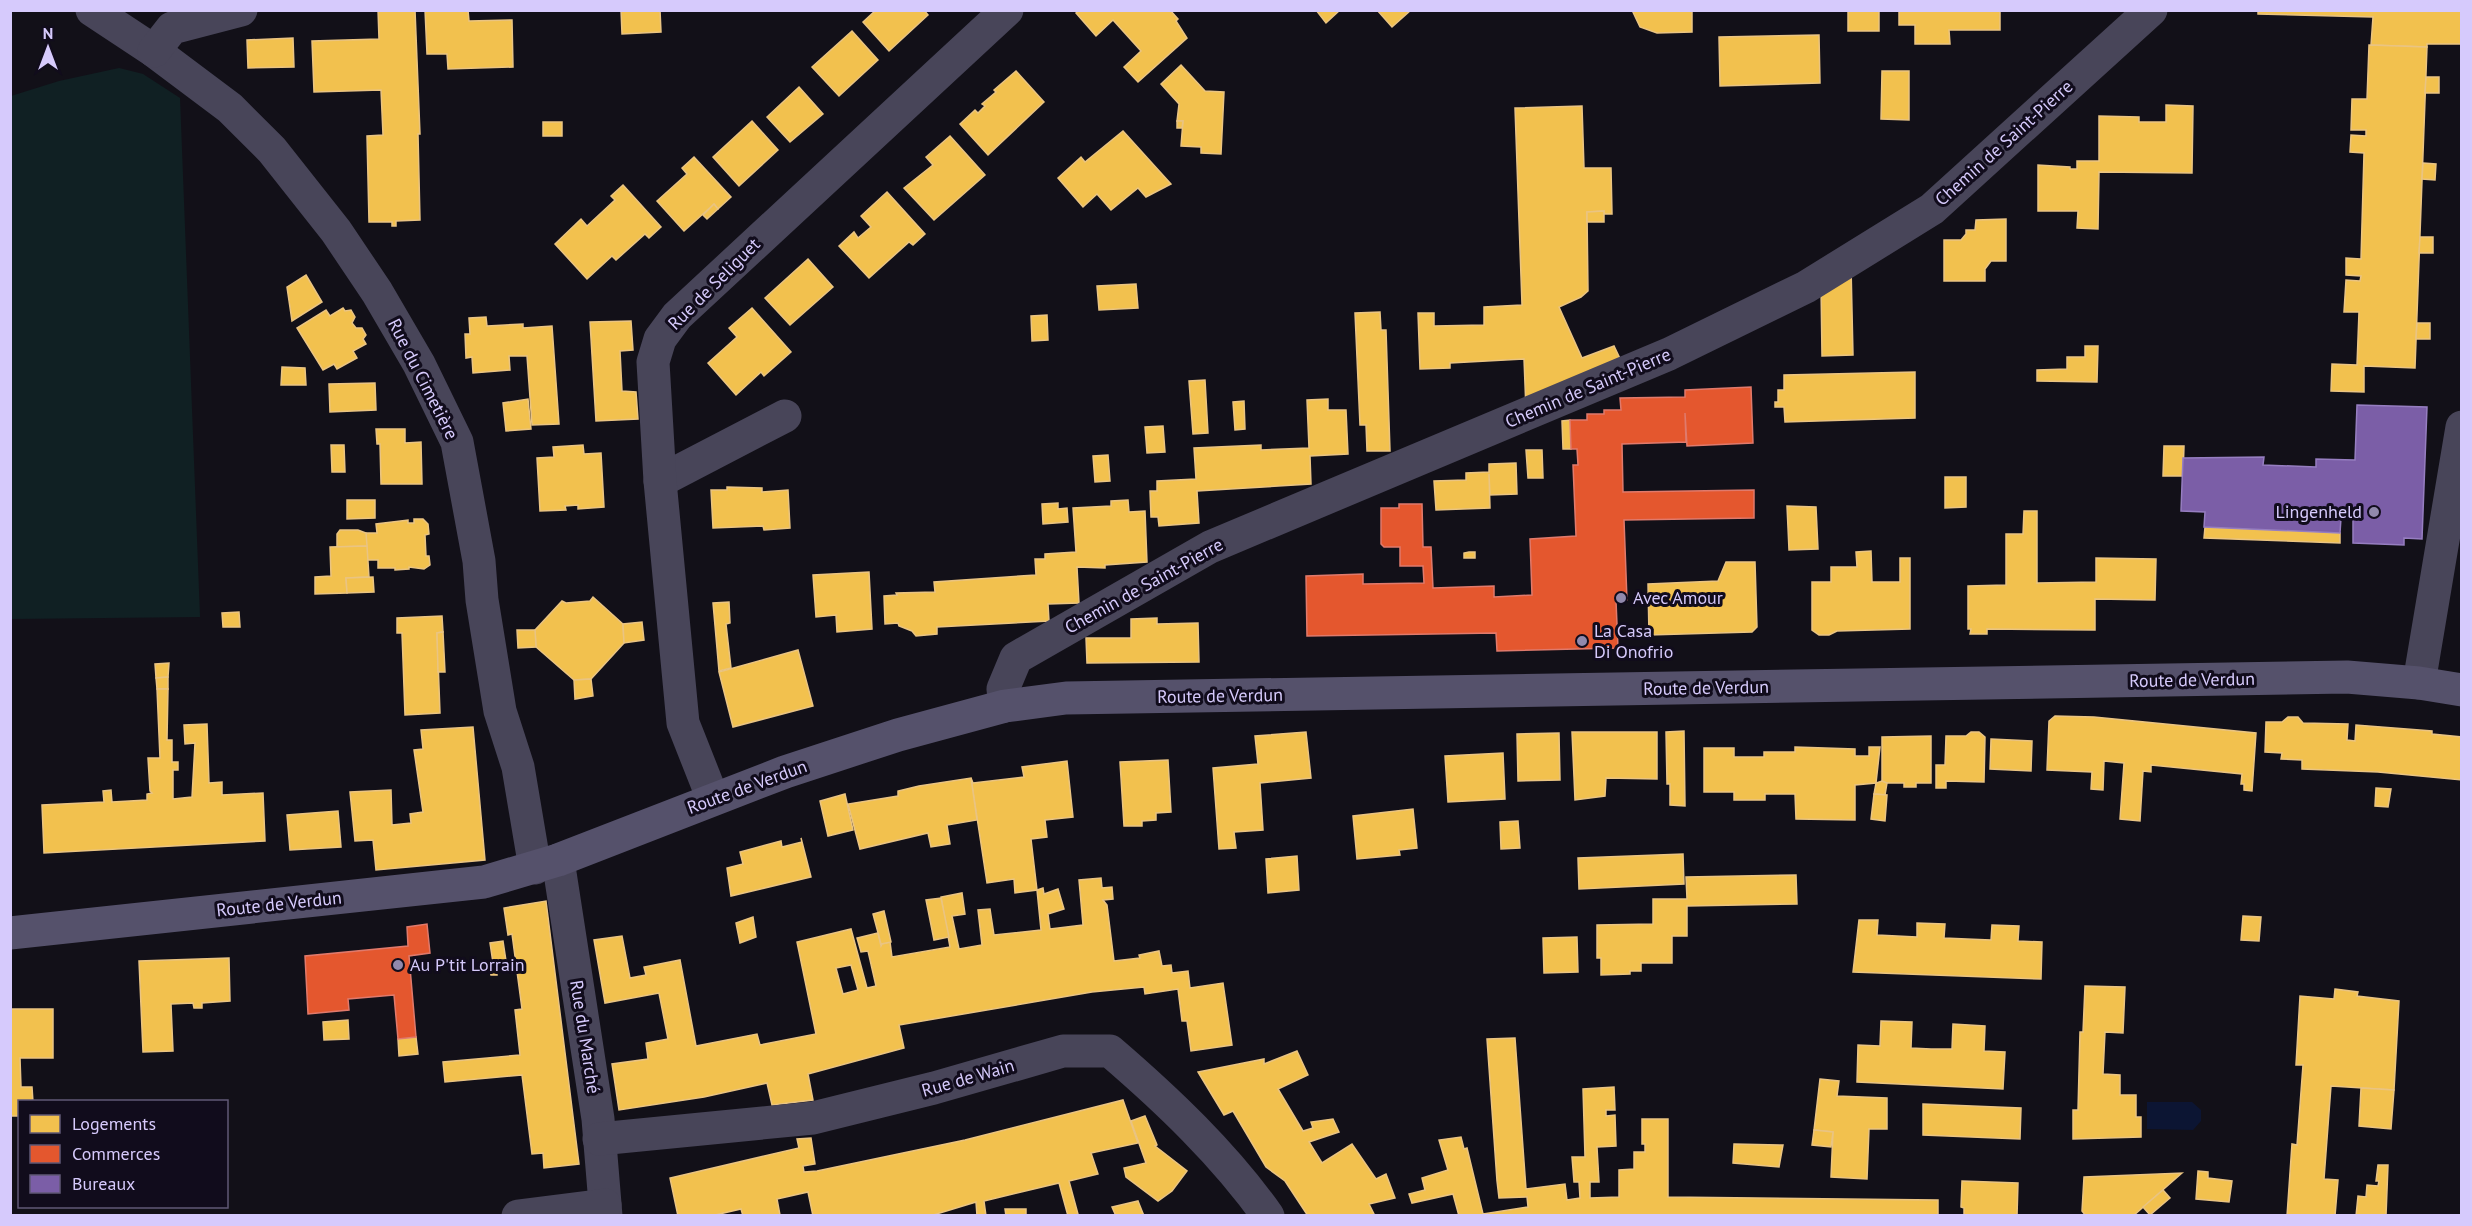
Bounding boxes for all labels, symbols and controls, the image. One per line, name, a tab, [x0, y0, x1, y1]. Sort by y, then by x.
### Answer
north arrow	[18, 18, 78, 78]
text: N	[43, 23, 53, 43]
street label: Chemin de Saint-Pierre	[1930, 75, 2077, 211]
street label: Rue de Seliguet	[663, 233, 765, 335]
street label: Rue du Cimetière	[383, 314, 464, 443]
street label: Chemin de Saint-Pierre	[1502, 342, 1674, 433]
place label: Lingenheld	[2275, 500, 2362, 523]
marker: Lingenheld	[2367, 505, 2381, 519]
street label: Chemin de Saint-Pierre	[1061, 532, 1227, 639]
place label: Avec Amour	[1633, 586, 1723, 609]
marker: Avec Amour	[1614, 591, 1628, 605]
place label: La Casa Di Onofrio	[1594, 619, 1673, 663]
marker: La Casa Di Onofrio	[1575, 634, 1589, 648]
street label: Route de Verdun	[2129, 667, 2255, 692]
street label: Route de Verdun	[1643, 675, 1769, 700]
street label: Route de Verdun	[1157, 683, 1283, 708]
street label: Route de Verdun	[684, 754, 810, 819]
street label: Route de Verdun	[215, 885, 343, 922]
place label: Au P'tit Lorrain	[410, 953, 525, 976]
marker: Au P'tit Lorrain	[391, 958, 405, 972]
street label: Rue du Marché	[565, 978, 606, 1095]
street label: Rue de Wain	[919, 1053, 1017, 1102]
legend	[18, 1100, 228, 1208]
text: Logements	[72, 1112, 156, 1135]
text: Commerces	[72, 1142, 160, 1165]
text: Bureaux	[72, 1172, 135, 1195]

